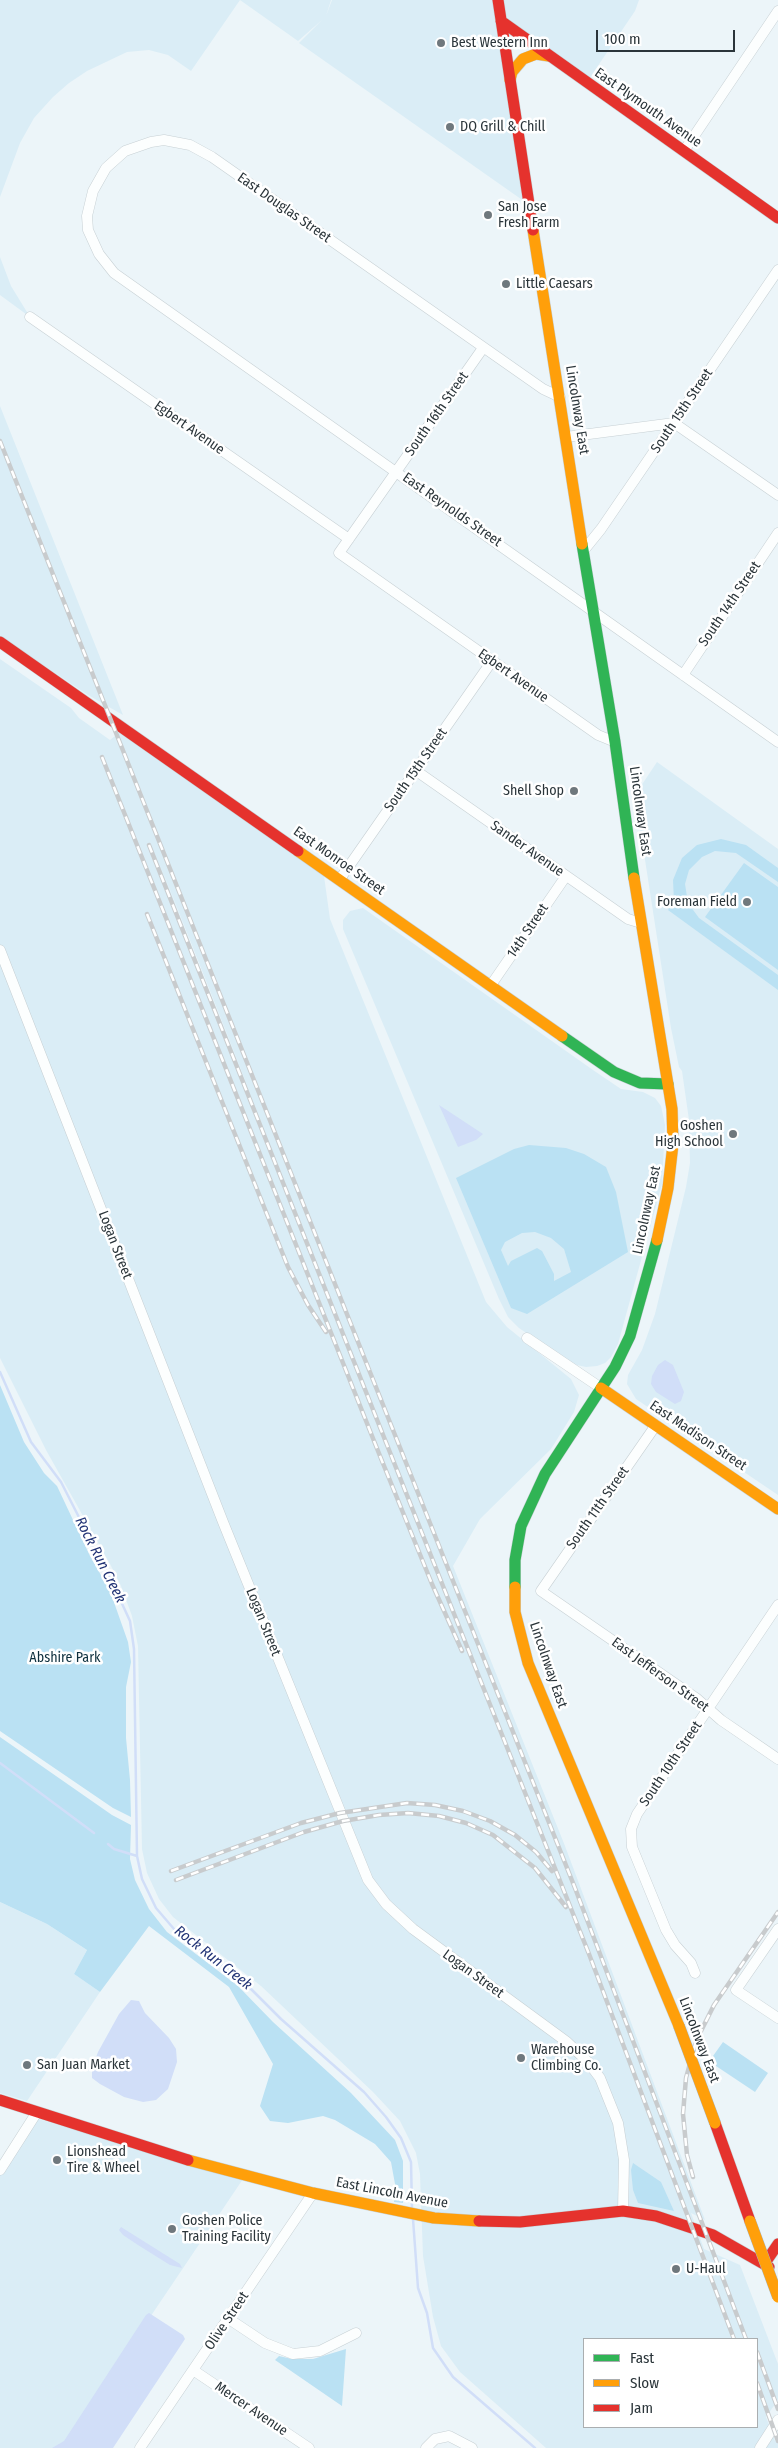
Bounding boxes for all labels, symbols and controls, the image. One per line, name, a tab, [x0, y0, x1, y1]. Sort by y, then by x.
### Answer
scale bar	[598, 20, 737, 52]
text: 100 m	[604, 30, 641, 48]
place label: Best Western Inn	[451, 35, 548, 51]
marker: Best Western Inn	[435, 37, 447, 49]
street label: East Plymouth Avenue	[591, 65, 705, 151]
place label: DQ Grill & Chill	[460, 119, 545, 135]
marker: DQ Grill & Chill	[444, 121, 456, 133]
street label: East Douglas Street	[234, 169, 334, 247]
place label: San Jose Fresh Farm	[498, 199, 560, 232]
marker: San Jose Fresh Farm	[482, 209, 494, 221]
place label: Little Caesars	[516, 276, 593, 292]
marker: Little Caesars	[500, 278, 512, 290]
street label: Lincolnway East	[562, 364, 592, 456]
street label: South 15th Street	[648, 366, 716, 456]
street label: South 16th Street	[402, 369, 472, 459]
street label: Egbert Avenue	[151, 398, 227, 458]
street label: East Reynolds Street	[399, 470, 505, 550]
street label: South 14th Street	[695, 558, 765, 650]
street label: Egbert Avenue	[475, 646, 551, 706]
street label: South 15th Street	[381, 725, 451, 815]
street label: Lincolnway East	[625, 765, 655, 857]
place label: Shell Shop	[503, 783, 564, 799]
marker: Shell Shop	[568, 785, 580, 797]
street label: Sander Avenue	[487, 817, 567, 881]
street label: East Monroe Street	[290, 823, 388, 899]
place label: Foreman Field	[657, 894, 737, 910]
marker: Foreman Field	[741, 896, 753, 908]
street label: 14th Street	[504, 901, 552, 961]
place label: Goshen High School	[655, 1118, 723, 1150]
marker: Goshen High School	[727, 1128, 739, 1140]
street label: Lincolnway East	[629, 1164, 665, 1256]
street label: Logan Street	[94, 1209, 136, 1281]
street label: East Madison Street	[646, 1397, 750, 1475]
street label: South 11th Street	[563, 1463, 633, 1553]
water label: Rock Run Creek	[71, 1514, 129, 1606]
street label: Logan Street	[242, 1586, 284, 1658]
street label: Lincolnway East	[525, 1620, 571, 1710]
street label: East Jefferson Street	[608, 1634, 712, 1716]
park label: Abshire Park	[29, 1650, 101, 1666]
street label: South 10th Street	[636, 1718, 706, 1810]
water label: Rock Run Creek	[170, 1922, 256, 1994]
street label: Logan Street	[439, 1946, 507, 2002]
street label: Lincolnway East	[675, 1995, 723, 2085]
place label: Warehouse Climbing Co.	[531, 2042, 601, 2074]
marker: Warehouse Climbing Co.	[515, 2052, 527, 2064]
place label: San Juan Market	[37, 2057, 130, 2073]
marker: San Juan Market	[21, 2059, 33, 2071]
place label: Lionshead Tire & Wheel	[67, 2144, 140, 2176]
marker: Lionshead Tire & Wheel	[51, 2154, 63, 2166]
street label: East Lincoln Avenue	[335, 2174, 449, 2212]
place label: Goshen Police Training Facility	[182, 2213, 271, 2246]
marker: Goshen Police Training Facility	[166, 2223, 178, 2235]
place label: U-Haul	[686, 2261, 726, 2277]
marker: U-Haul	[670, 2263, 682, 2275]
street label: Olive Street	[201, 2289, 253, 2353]
legend	[583, 2338, 758, 2428]
text: Fast	[630, 2349, 654, 2367]
text: Slow	[630, 2374, 659, 2392]
street label: Mercer Avenue	[211, 2378, 291, 2440]
text: Jam	[630, 2399, 653, 2417]

